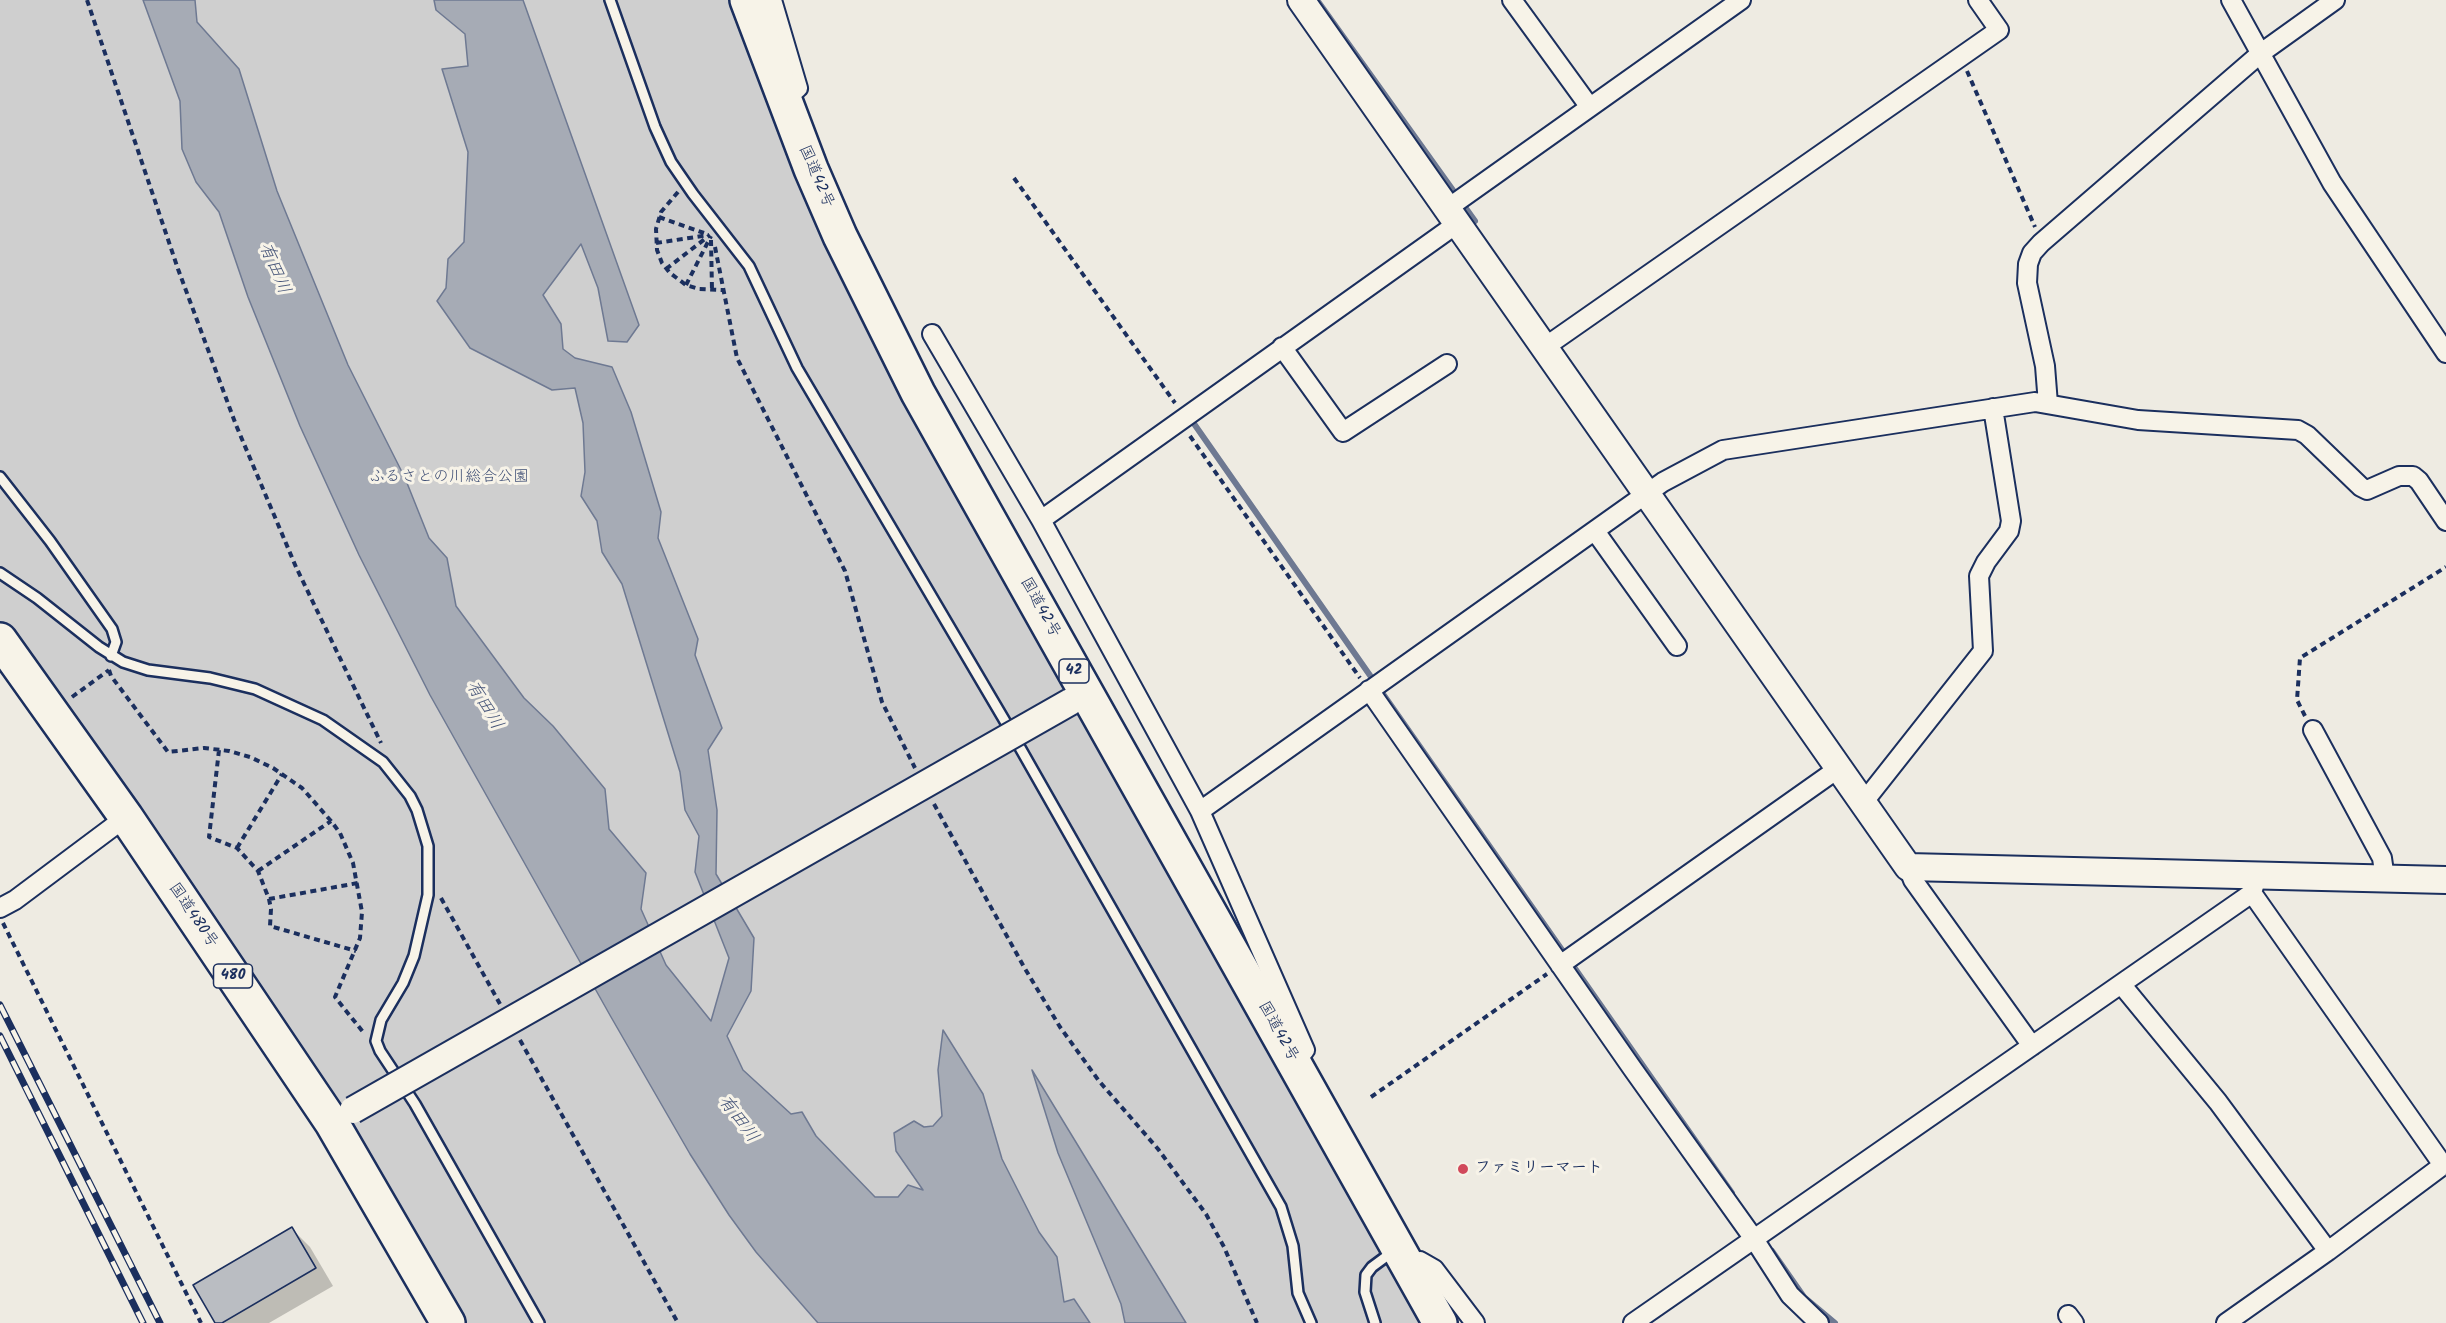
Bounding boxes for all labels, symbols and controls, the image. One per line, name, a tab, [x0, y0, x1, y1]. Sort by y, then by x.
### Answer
street label: 国道42号	[793, 143, 837, 211]
water label: 有田川	[253, 240, 293, 298]
park label: ふるさとの川総合公園	[369, 468, 529, 488]
street label: 国道42号	[1015, 574, 1063, 642]
road number: 42	[1059, 659, 1089, 683]
water label: 有田川	[460, 677, 506, 735]
street label: 国道480号	[163, 880, 221, 952]
road number: 480	[214, 964, 252, 988]
street label: 国道42号	[1253, 998, 1301, 1066]
water label: 有田川	[712, 1092, 762, 1148]
place label: ファミリーマート	[1475, 1159, 1603, 1179]
marker: ファミリーマート	[1456, 1162, 1470, 1176]

